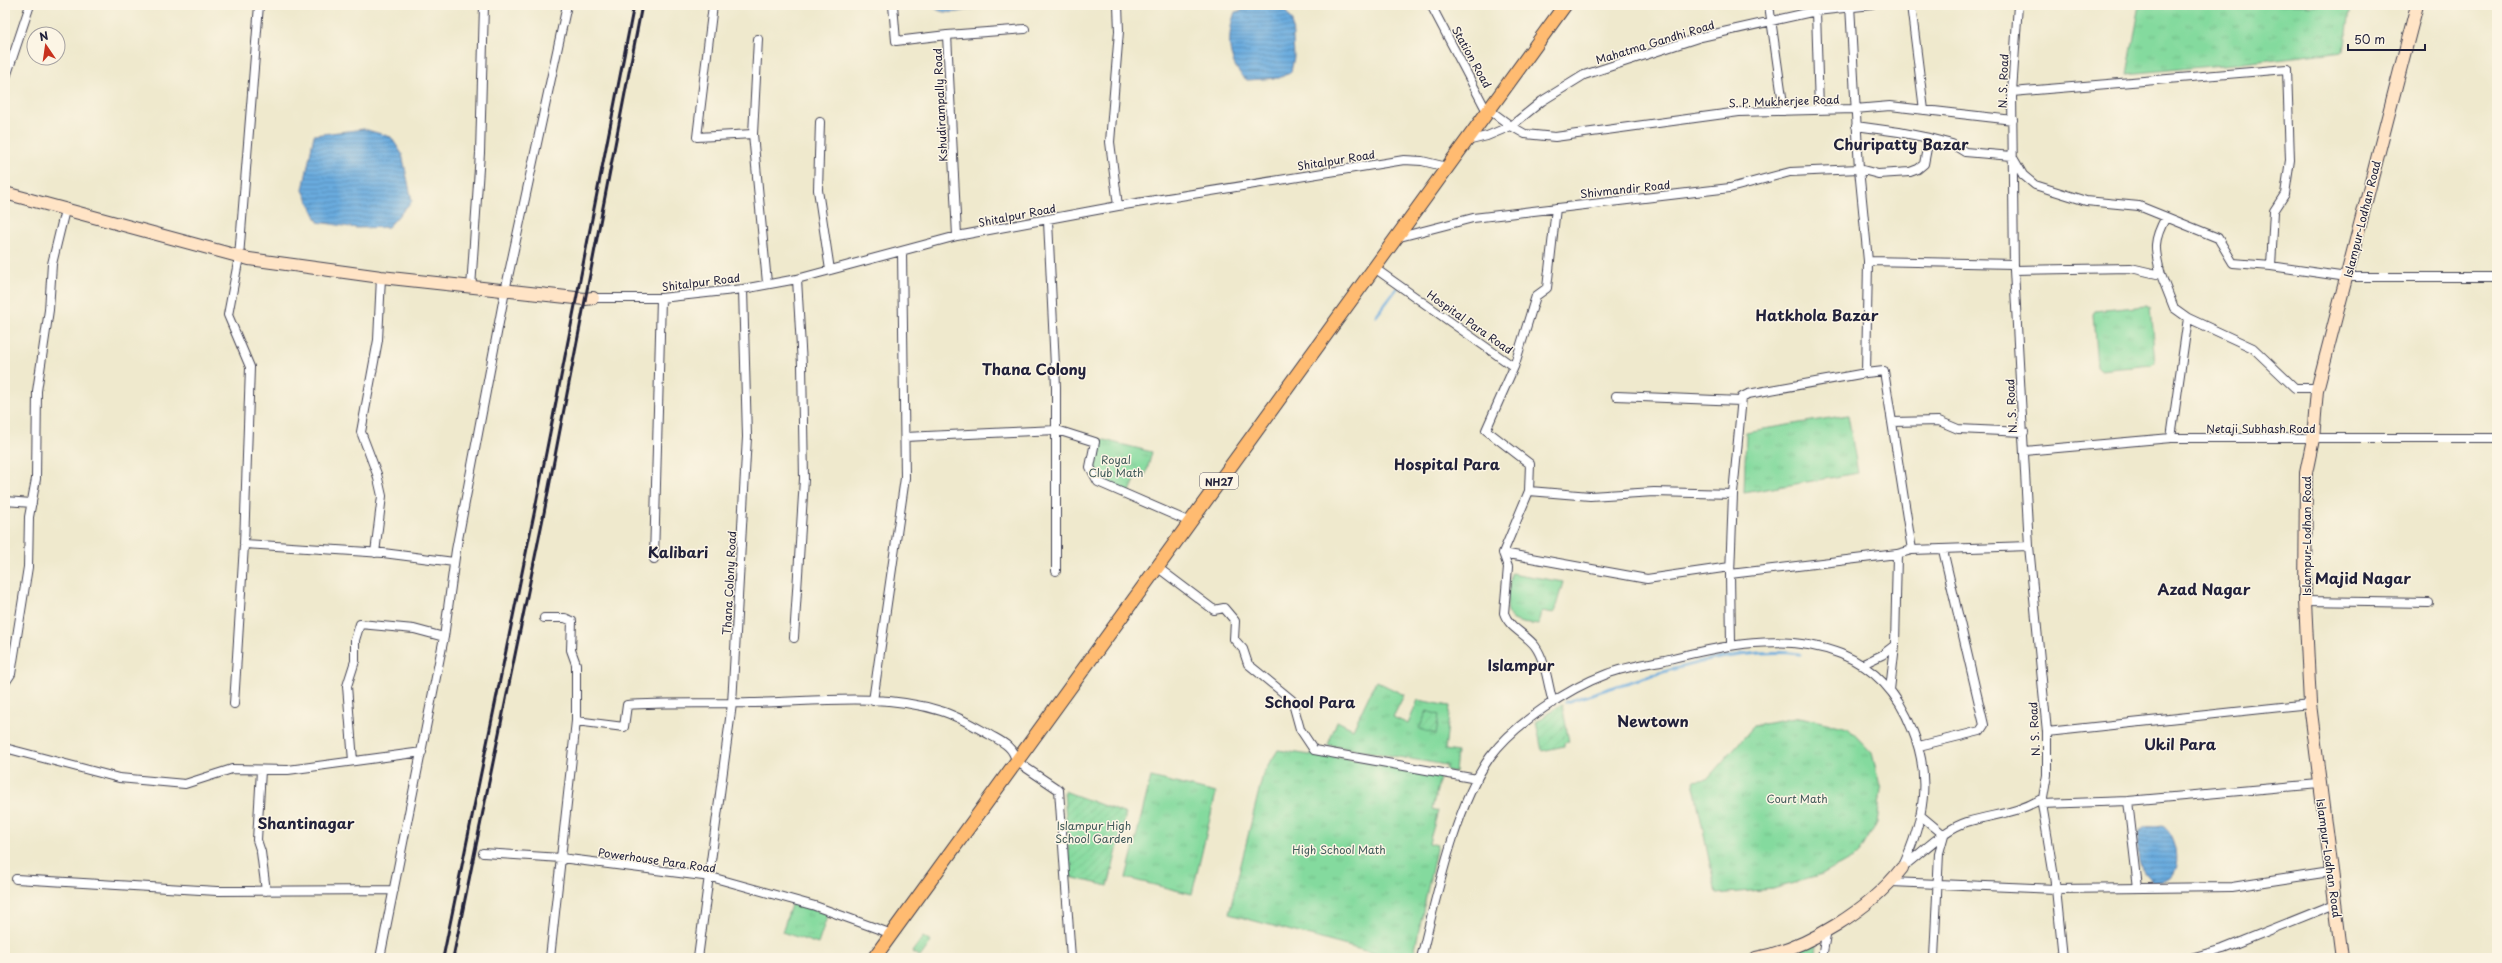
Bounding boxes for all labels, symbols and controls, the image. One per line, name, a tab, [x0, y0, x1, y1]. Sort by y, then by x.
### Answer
street label: Mahatma Gandhi Road	[1593, 16, 1717, 68]
street label: Station Road	[1448, 23, 1496, 91]
north arrow	[26, 26, 66, 66]
text: N	[37, 26, 50, 45]
scale bar	[2348, 26, 2425, 52]
text: 50 m	[2354, 30, 2385, 48]
street label: Kshudirampally Road	[929, 48, 951, 162]
street label: N. S. Road	[1994, 53, 2012, 109]
street label: S. P. Mukherjee Road	[1728, 91, 1840, 111]
district label: Churipatty Bazar	[1833, 132, 1969, 155]
street label: Shitalpur Road	[1296, 145, 1376, 175]
street label: Islampur-Lodhan Road	[2339, 158, 2385, 279]
street label: Shivmandir Road	[1579, 176, 1671, 202]
street label: Shitalpur Road	[977, 199, 1057, 231]
street label: Shitalpur Road	[661, 269, 741, 295]
street label: Hospital Para Road	[1424, 286, 1516, 358]
district label: Hatkhola Bazar	[1756, 303, 1879, 326]
district label: Thana Colony	[982, 357, 1086, 380]
street label: N. S. Road	[2001, 378, 2021, 434]
street label: Netaji Subhash Road	[2206, 420, 2316, 437]
park label: Royal Club Math	[1089, 451, 1144, 481]
district label: Hospital Para	[1394, 452, 1501, 475]
road number: NH27	[1200, 473, 1238, 489]
street label: Islampur-Lodhan Road	[2298, 475, 2315, 596]
street label: Thana Colony Road	[718, 530, 740, 636]
district label: Kalibari	[648, 540, 708, 563]
district label: Majid Nagar	[2315, 566, 2411, 589]
district label: Azad Nagar	[2158, 577, 2251, 600]
district label: Islampur	[1488, 653, 1555, 676]
district label: School Para	[1265, 690, 1356, 713]
street label: N. S. Road	[2024, 701, 2044, 757]
district label: Newtown	[1617, 709, 1689, 732]
district label: Ukil Para	[2144, 732, 2217, 755]
park label: Court Math	[1766, 790, 1828, 807]
street label: Islampur-Lodhan Road	[2312, 797, 2346, 919]
district label: Shantinagar	[257, 811, 355, 834]
park label: Islampur High School Garden	[1055, 817, 1133, 847]
park label: High School Math	[1292, 841, 1386, 858]
street label: Powerhouse Para Road	[597, 843, 717, 877]

